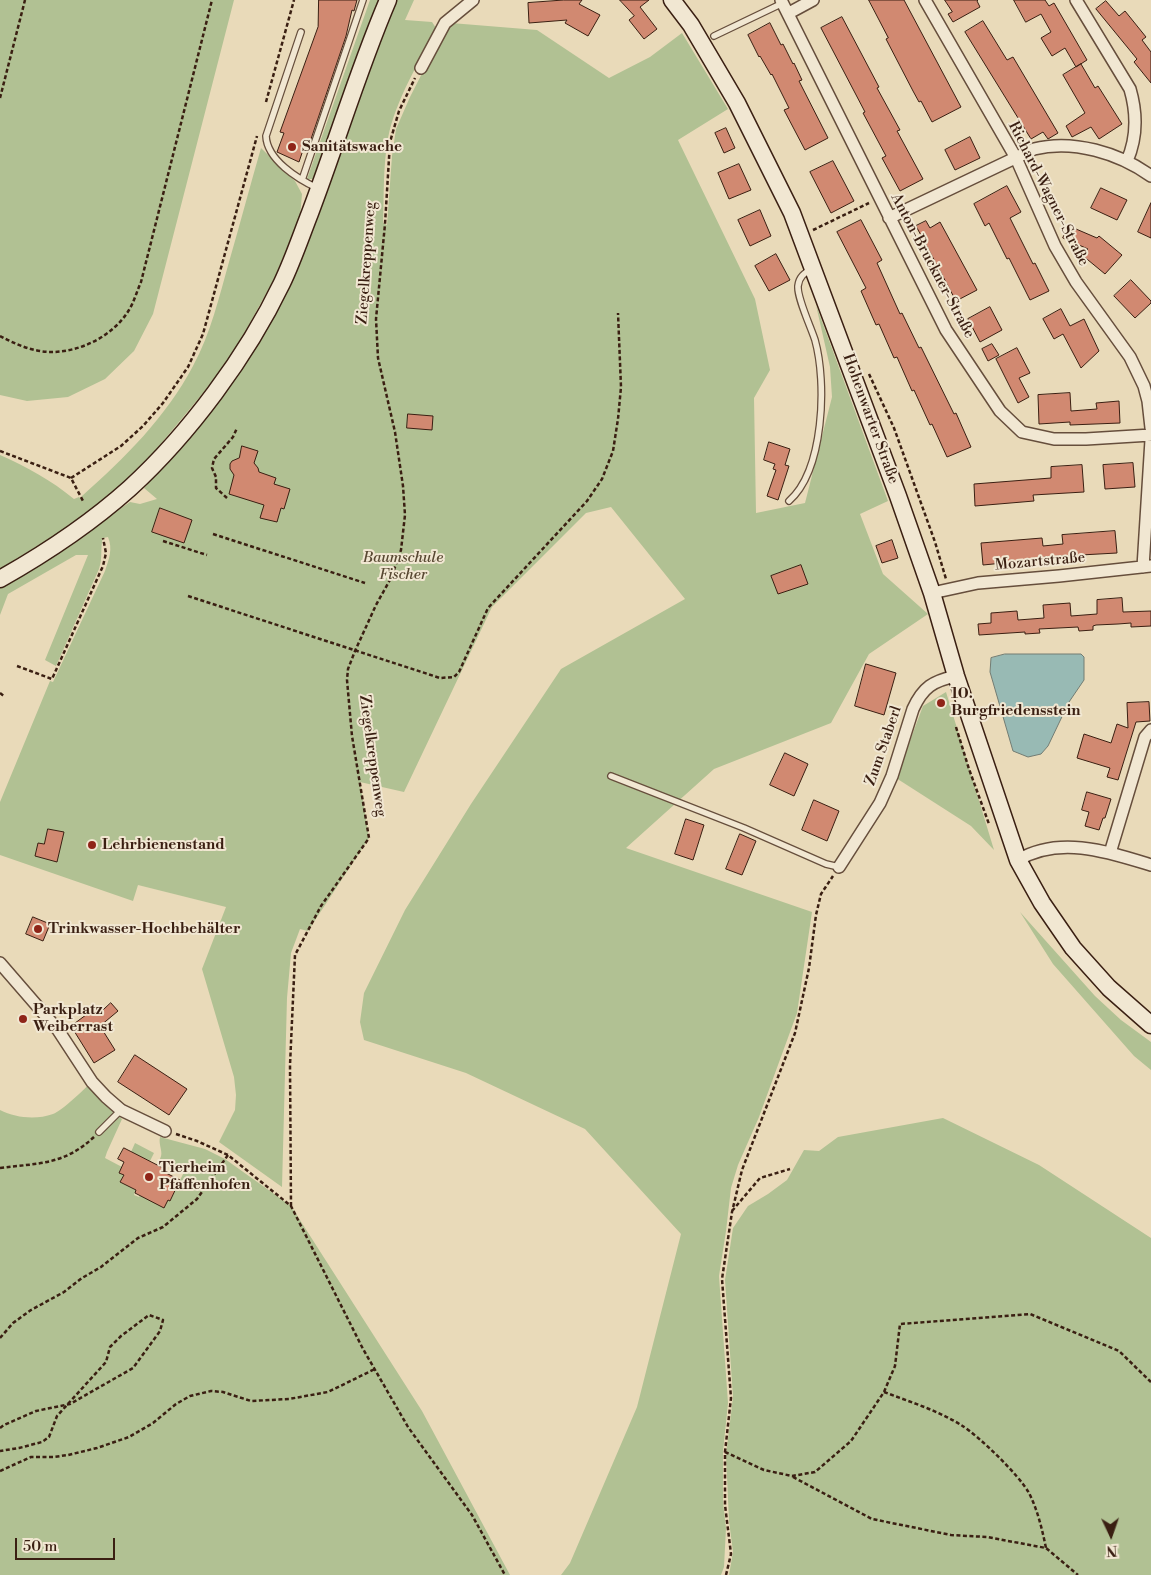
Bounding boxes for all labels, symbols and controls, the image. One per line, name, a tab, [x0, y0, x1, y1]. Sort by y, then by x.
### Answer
street label: Richard-Wagner-Straße	[1004, 119, 1092, 269]
place label: Sanitätswache	[302, 138, 402, 156]
marker: Sanitätswache	[286, 141, 298, 153]
street label: Anton-Bruckner-Straße	[886, 191, 978, 341]
street label: Ziegelkreppenweg	[354, 201, 380, 325]
street label: Hohenwarter Straße	[838, 352, 902, 486]
park label: Baumschule Fischer	[363, 549, 443, 584]
street label: Mozartstraße	[994, 549, 1086, 575]
place label: 10. Burgfriedensstein	[951, 685, 1080, 720]
street label: Ziegelkreppenweg	[355, 694, 389, 818]
marker: 10. Burgfriedensstein	[935, 697, 947, 709]
street label: Zum Staberl	[862, 704, 906, 788]
place label: Lehrbienenstand	[102, 836, 225, 854]
marker: Lehrbienenstand	[86, 839, 98, 851]
place label: Trinkwasser-Hochbehälter	[48, 920, 240, 938]
marker: Trinkwasser-Hochbehälter	[32, 923, 44, 935]
place label: Parkplatz Weiberrast	[33, 1001, 113, 1036]
marker: Parkplatz Weiberrast	[17, 1013, 29, 1025]
place label: Tierheim Pfaffenhofen	[159, 1159, 250, 1194]
marker: Tierheim Pfaffenhofen	[143, 1171, 155, 1183]
north arrow	[1086, 1510, 1136, 1560]
scale bar	[18, 1528, 118, 1560]
text: 50 m	[23, 1537, 57, 1556]
text: N	[1106, 1541, 1118, 1559]

